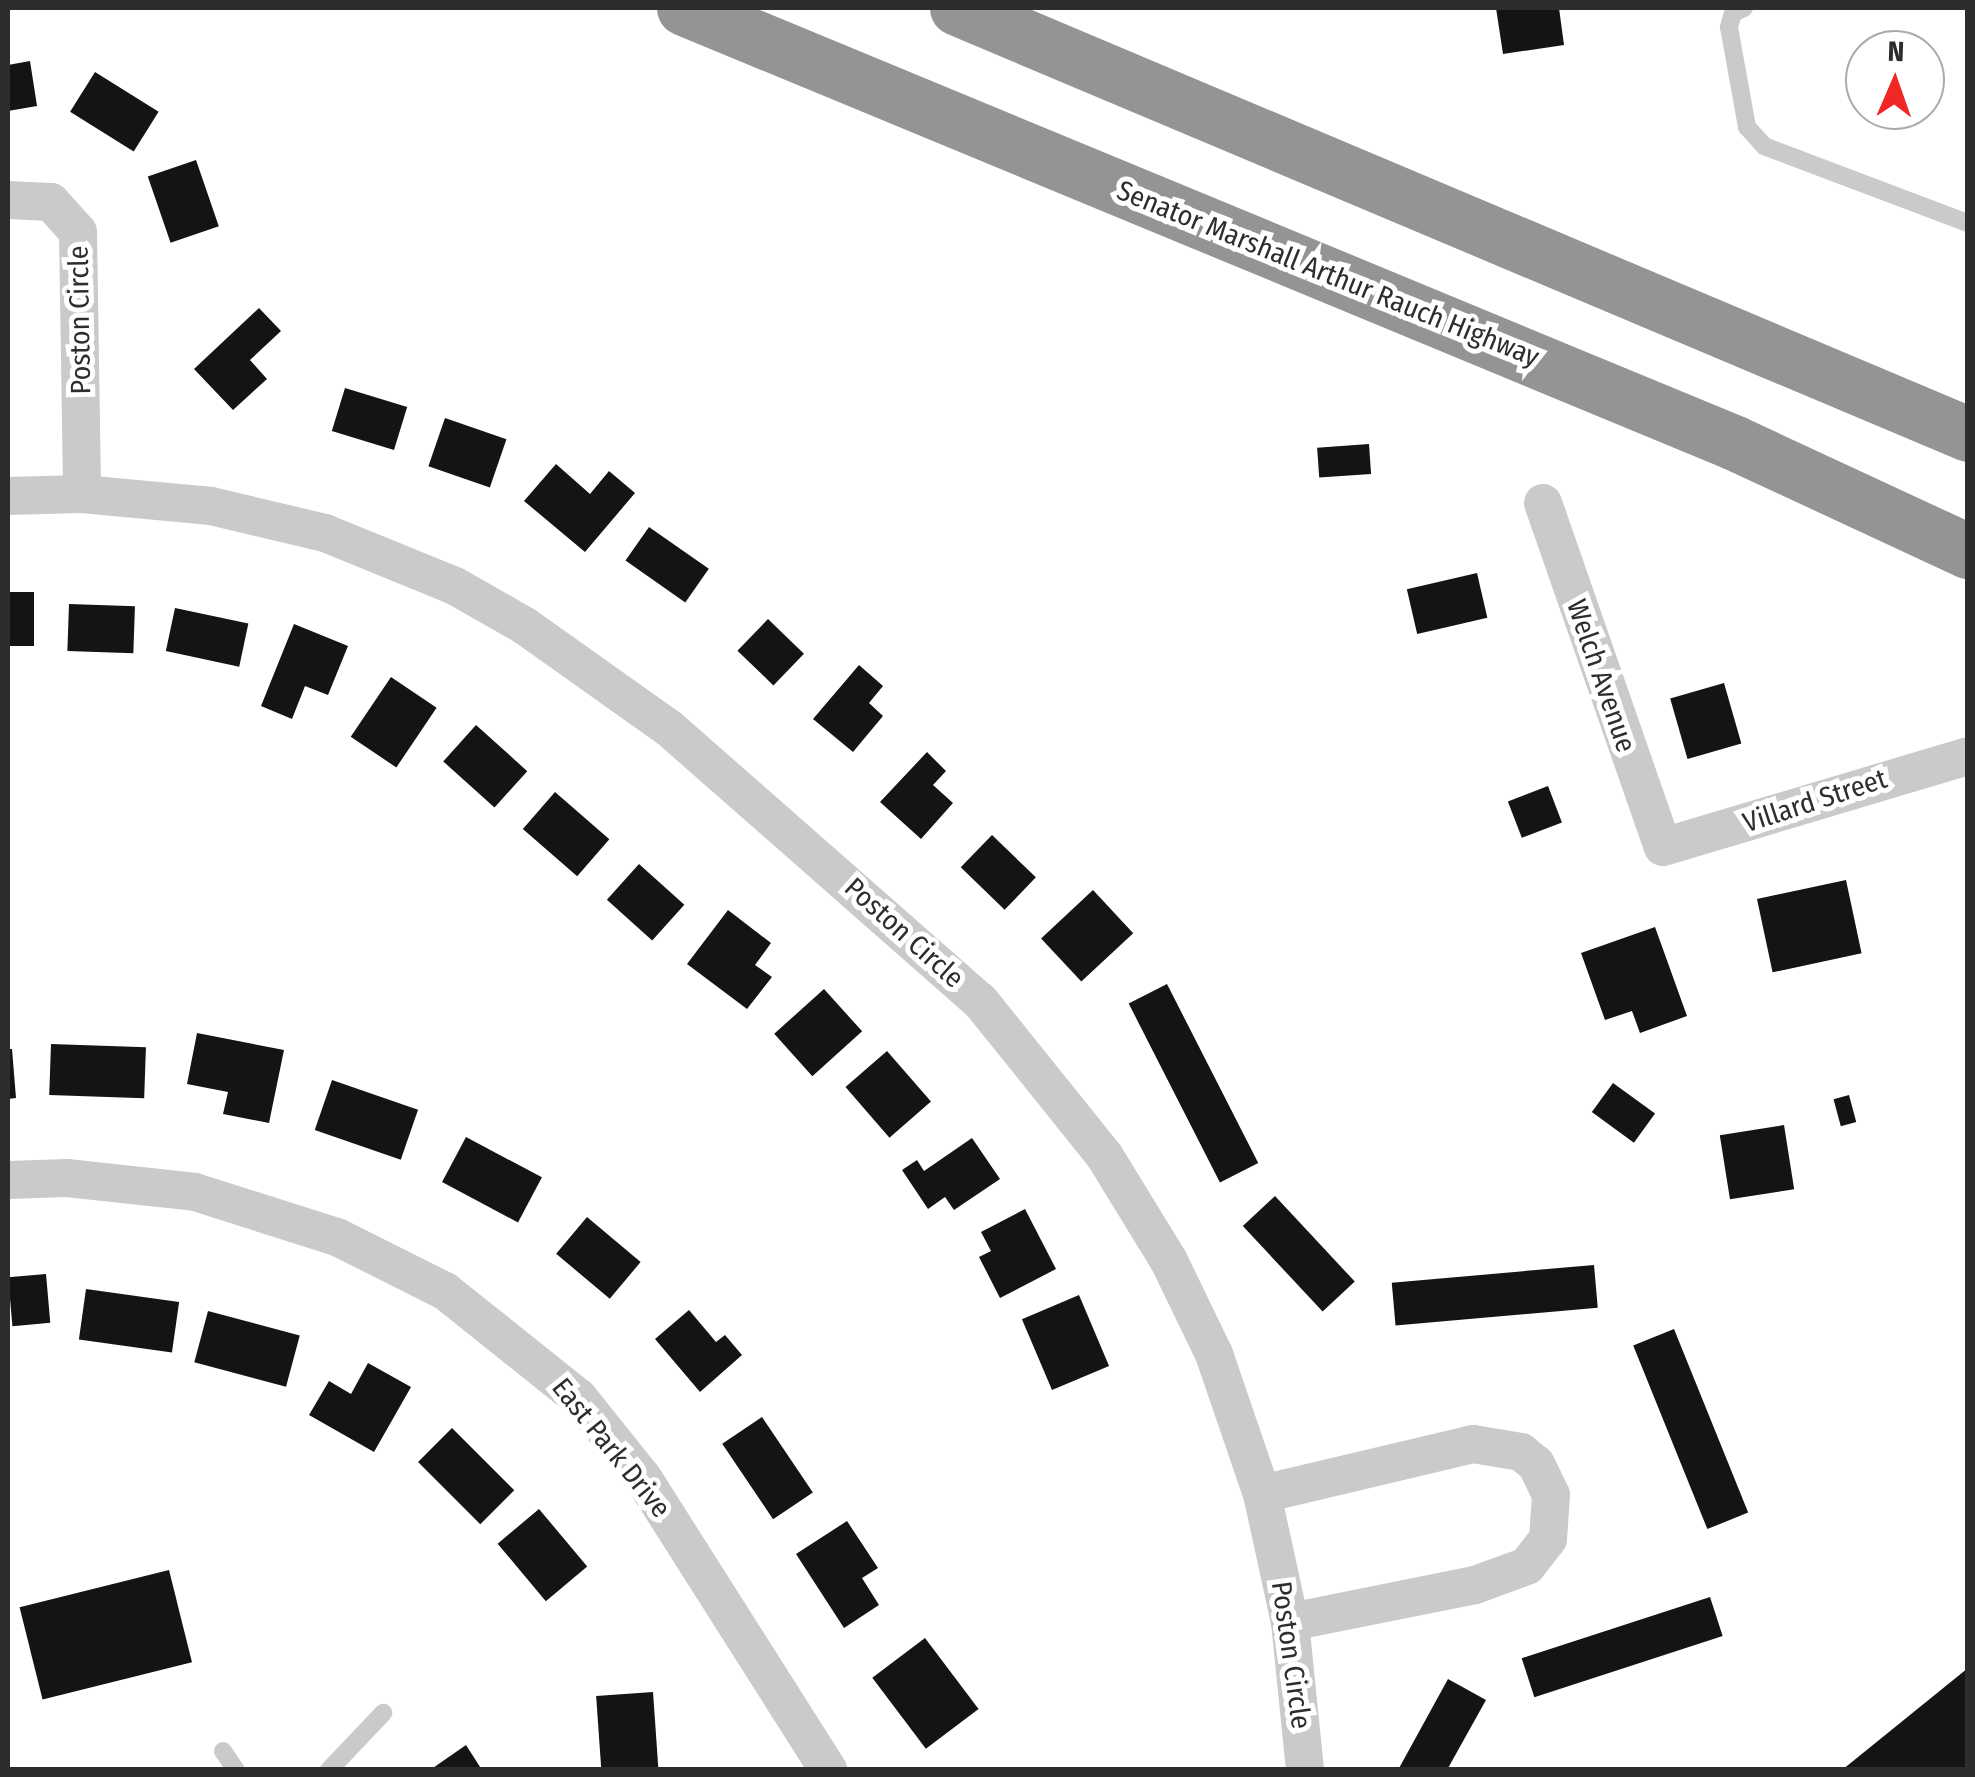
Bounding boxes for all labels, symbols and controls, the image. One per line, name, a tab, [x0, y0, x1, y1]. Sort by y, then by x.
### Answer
north arrow	[1845, 30, 1945, 130]
text: N	[1887, 35, 1905, 68]
street label: Senator Marshall Arthur Rauch Highway	[1112, 174, 1544, 374]
street label: Poston Circle	[62, 245, 98, 395]
street label: Welch Avenue	[1559, 595, 1643, 757]
street label: Villard Street	[1739, 762, 1891, 840]
street label: Poston Circle	[838, 871, 970, 995]
street label: East Park Drive	[545, 1372, 677, 1524]
street label: Poston Circle	[1264, 1579, 1318, 1731]

